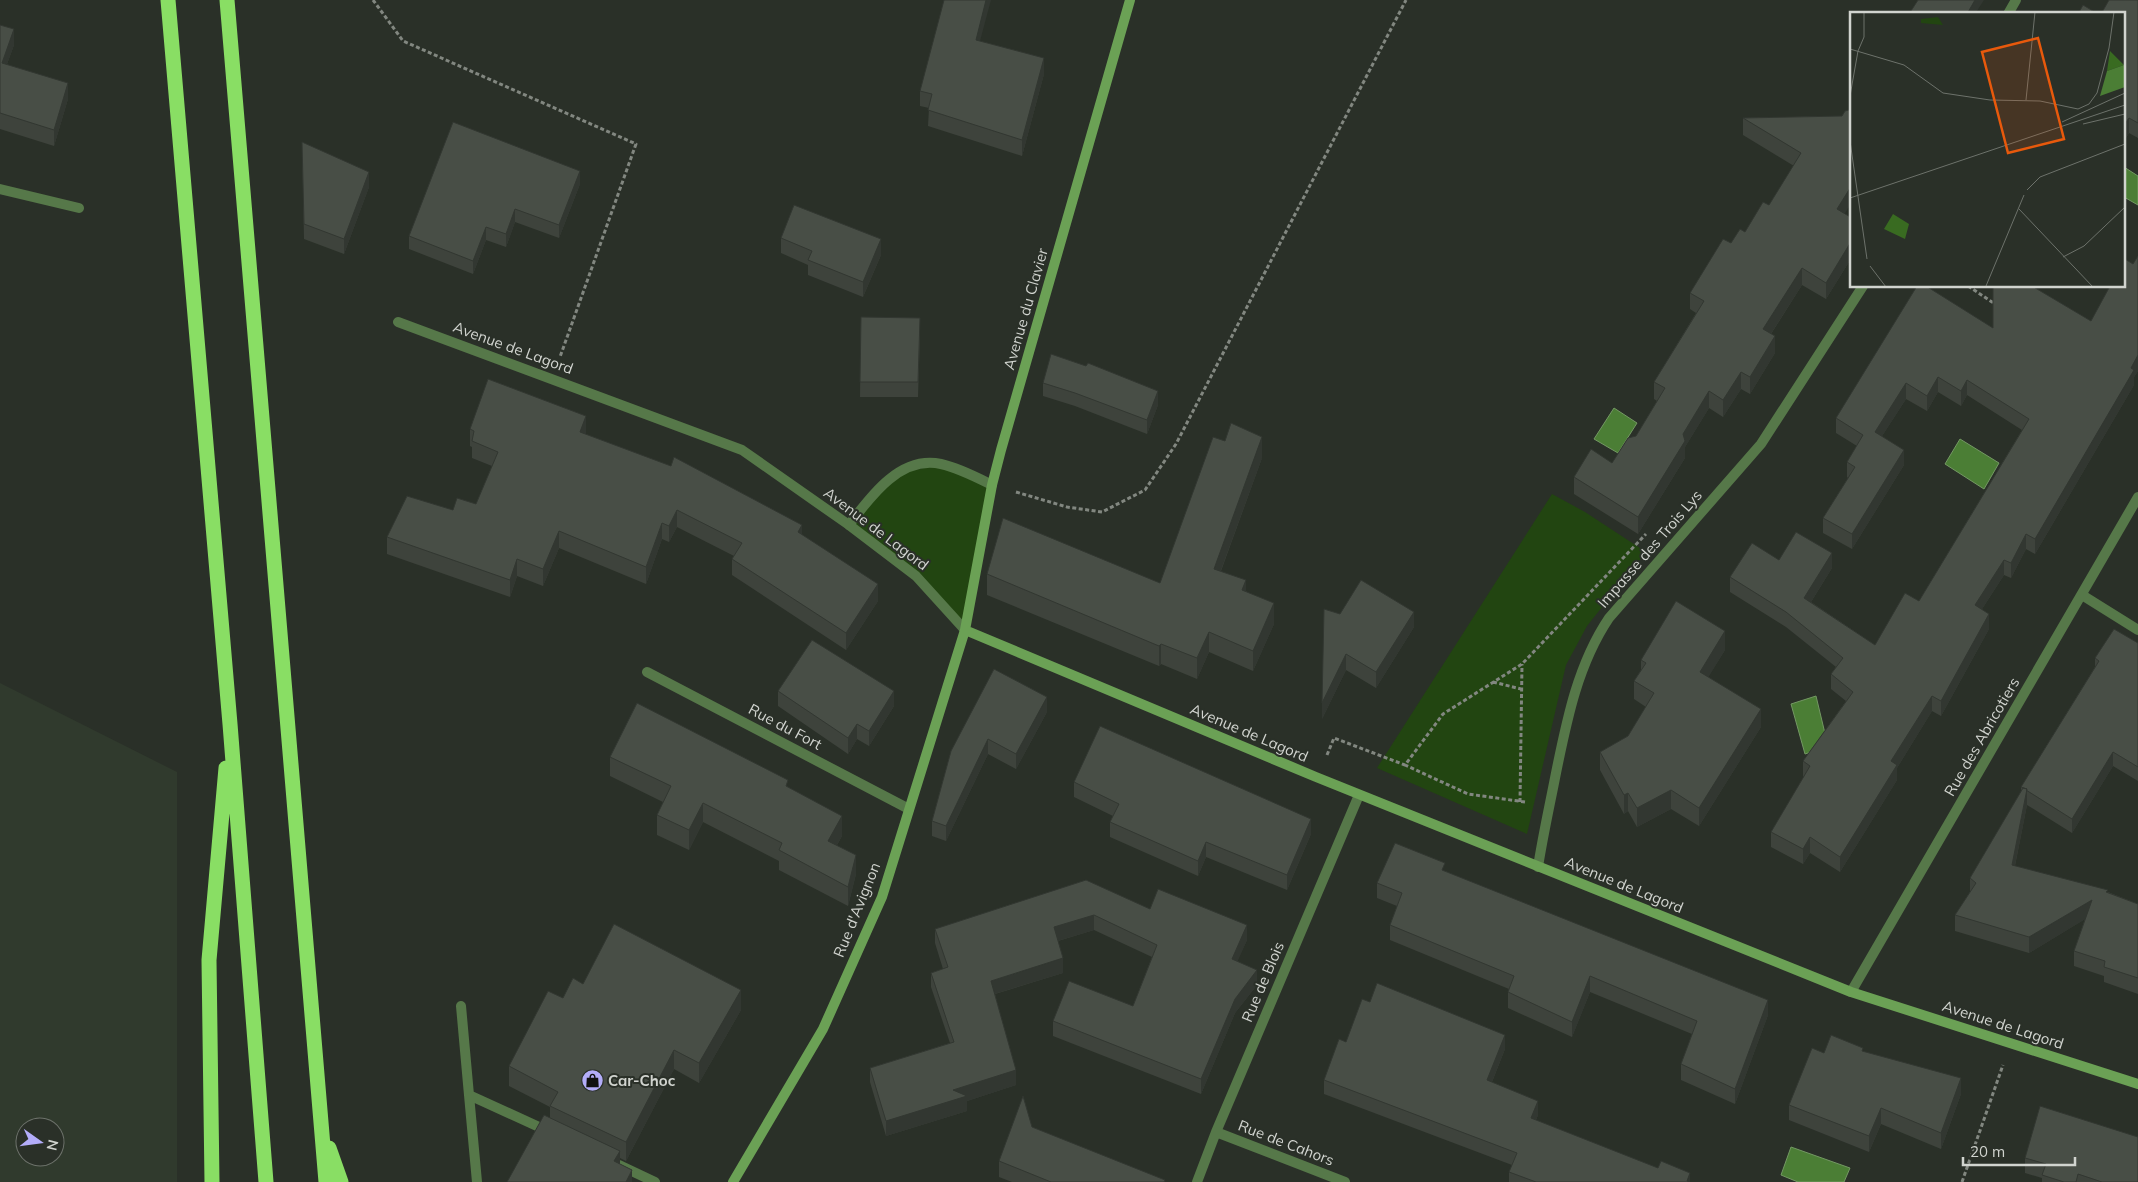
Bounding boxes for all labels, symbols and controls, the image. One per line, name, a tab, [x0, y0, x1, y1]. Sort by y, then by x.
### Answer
inset map	[1850, 12, 2126, 288]
street label: Avenue du Clavier	[999, 245, 1052, 372]
street label: Avenue de Lagord	[451, 317, 576, 378]
street label: Avenue de Lagord	[820, 483, 932, 574]
street label: Impasse des Trois Lys	[1593, 486, 1706, 612]
street label: Rue des Abricotiers	[1940, 674, 2023, 800]
street label: Rue du Fort	[745, 699, 825, 754]
street label: Avenue de Lagord	[1187, 699, 1311, 766]
street label: Avenue de Lagord	[1562, 852, 1686, 917]
street label: Rue d'Avignon	[829, 860, 884, 960]
street label: Rue de Blois	[1237, 939, 1288, 1025]
street label: Avenue de Lagord	[1940, 996, 2066, 1053]
shop icon: Car-Choc	[580, 1069, 604, 1093]
place label: Car-Choc	[608, 1071, 676, 1090]
street label: Rue de Cahors	[1235, 1115, 1337, 1170]
north arrow	[15, 1117, 65, 1167]
scale bar	[1963, 1134, 2076, 1166]
text: N	[43, 1138, 63, 1152]
text: 20 m	[1970, 1142, 2005, 1161]

